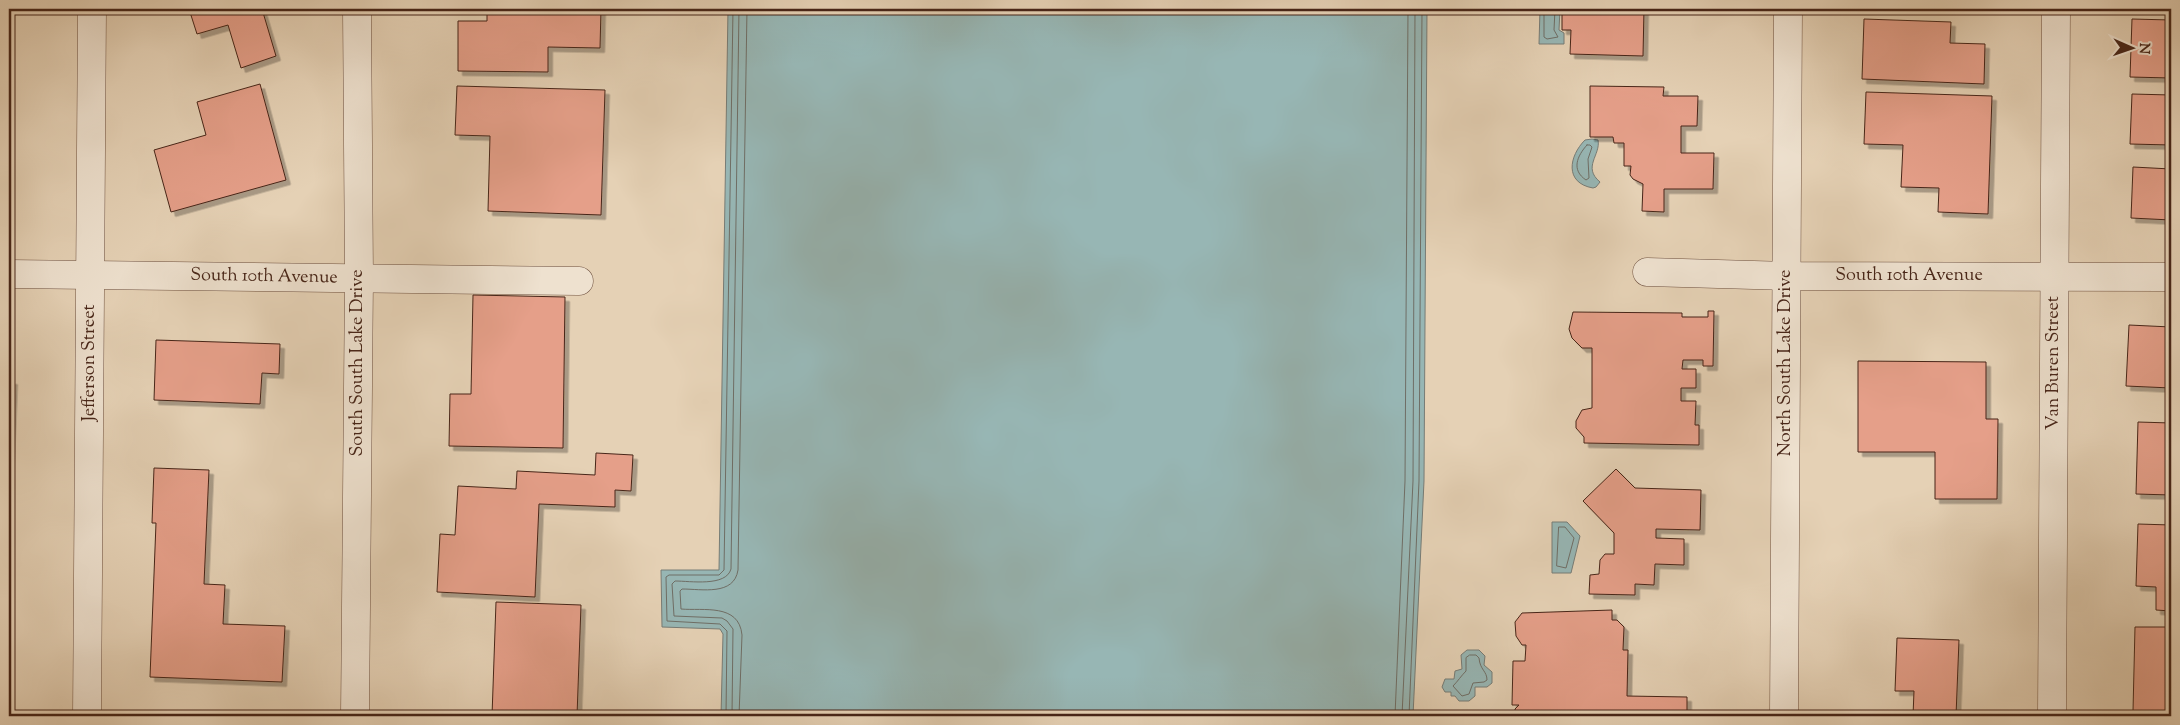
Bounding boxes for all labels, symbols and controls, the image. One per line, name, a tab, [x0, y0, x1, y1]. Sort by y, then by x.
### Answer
north arrow	[2108, 22, 2158, 72]
text: N	[2133, 42, 2153, 54]
street label: South 10th Avenue	[190, 263, 338, 291]
street label: South 10th Avenue	[1835, 263, 1983, 289]
street label: South South Lake Drive	[345, 269, 371, 457]
street label: North South Lake Drive	[1773, 270, 1799, 456]
street label: Van Buren Street	[2041, 296, 2067, 430]
street label: Jefferson Street	[77, 304, 103, 423]

